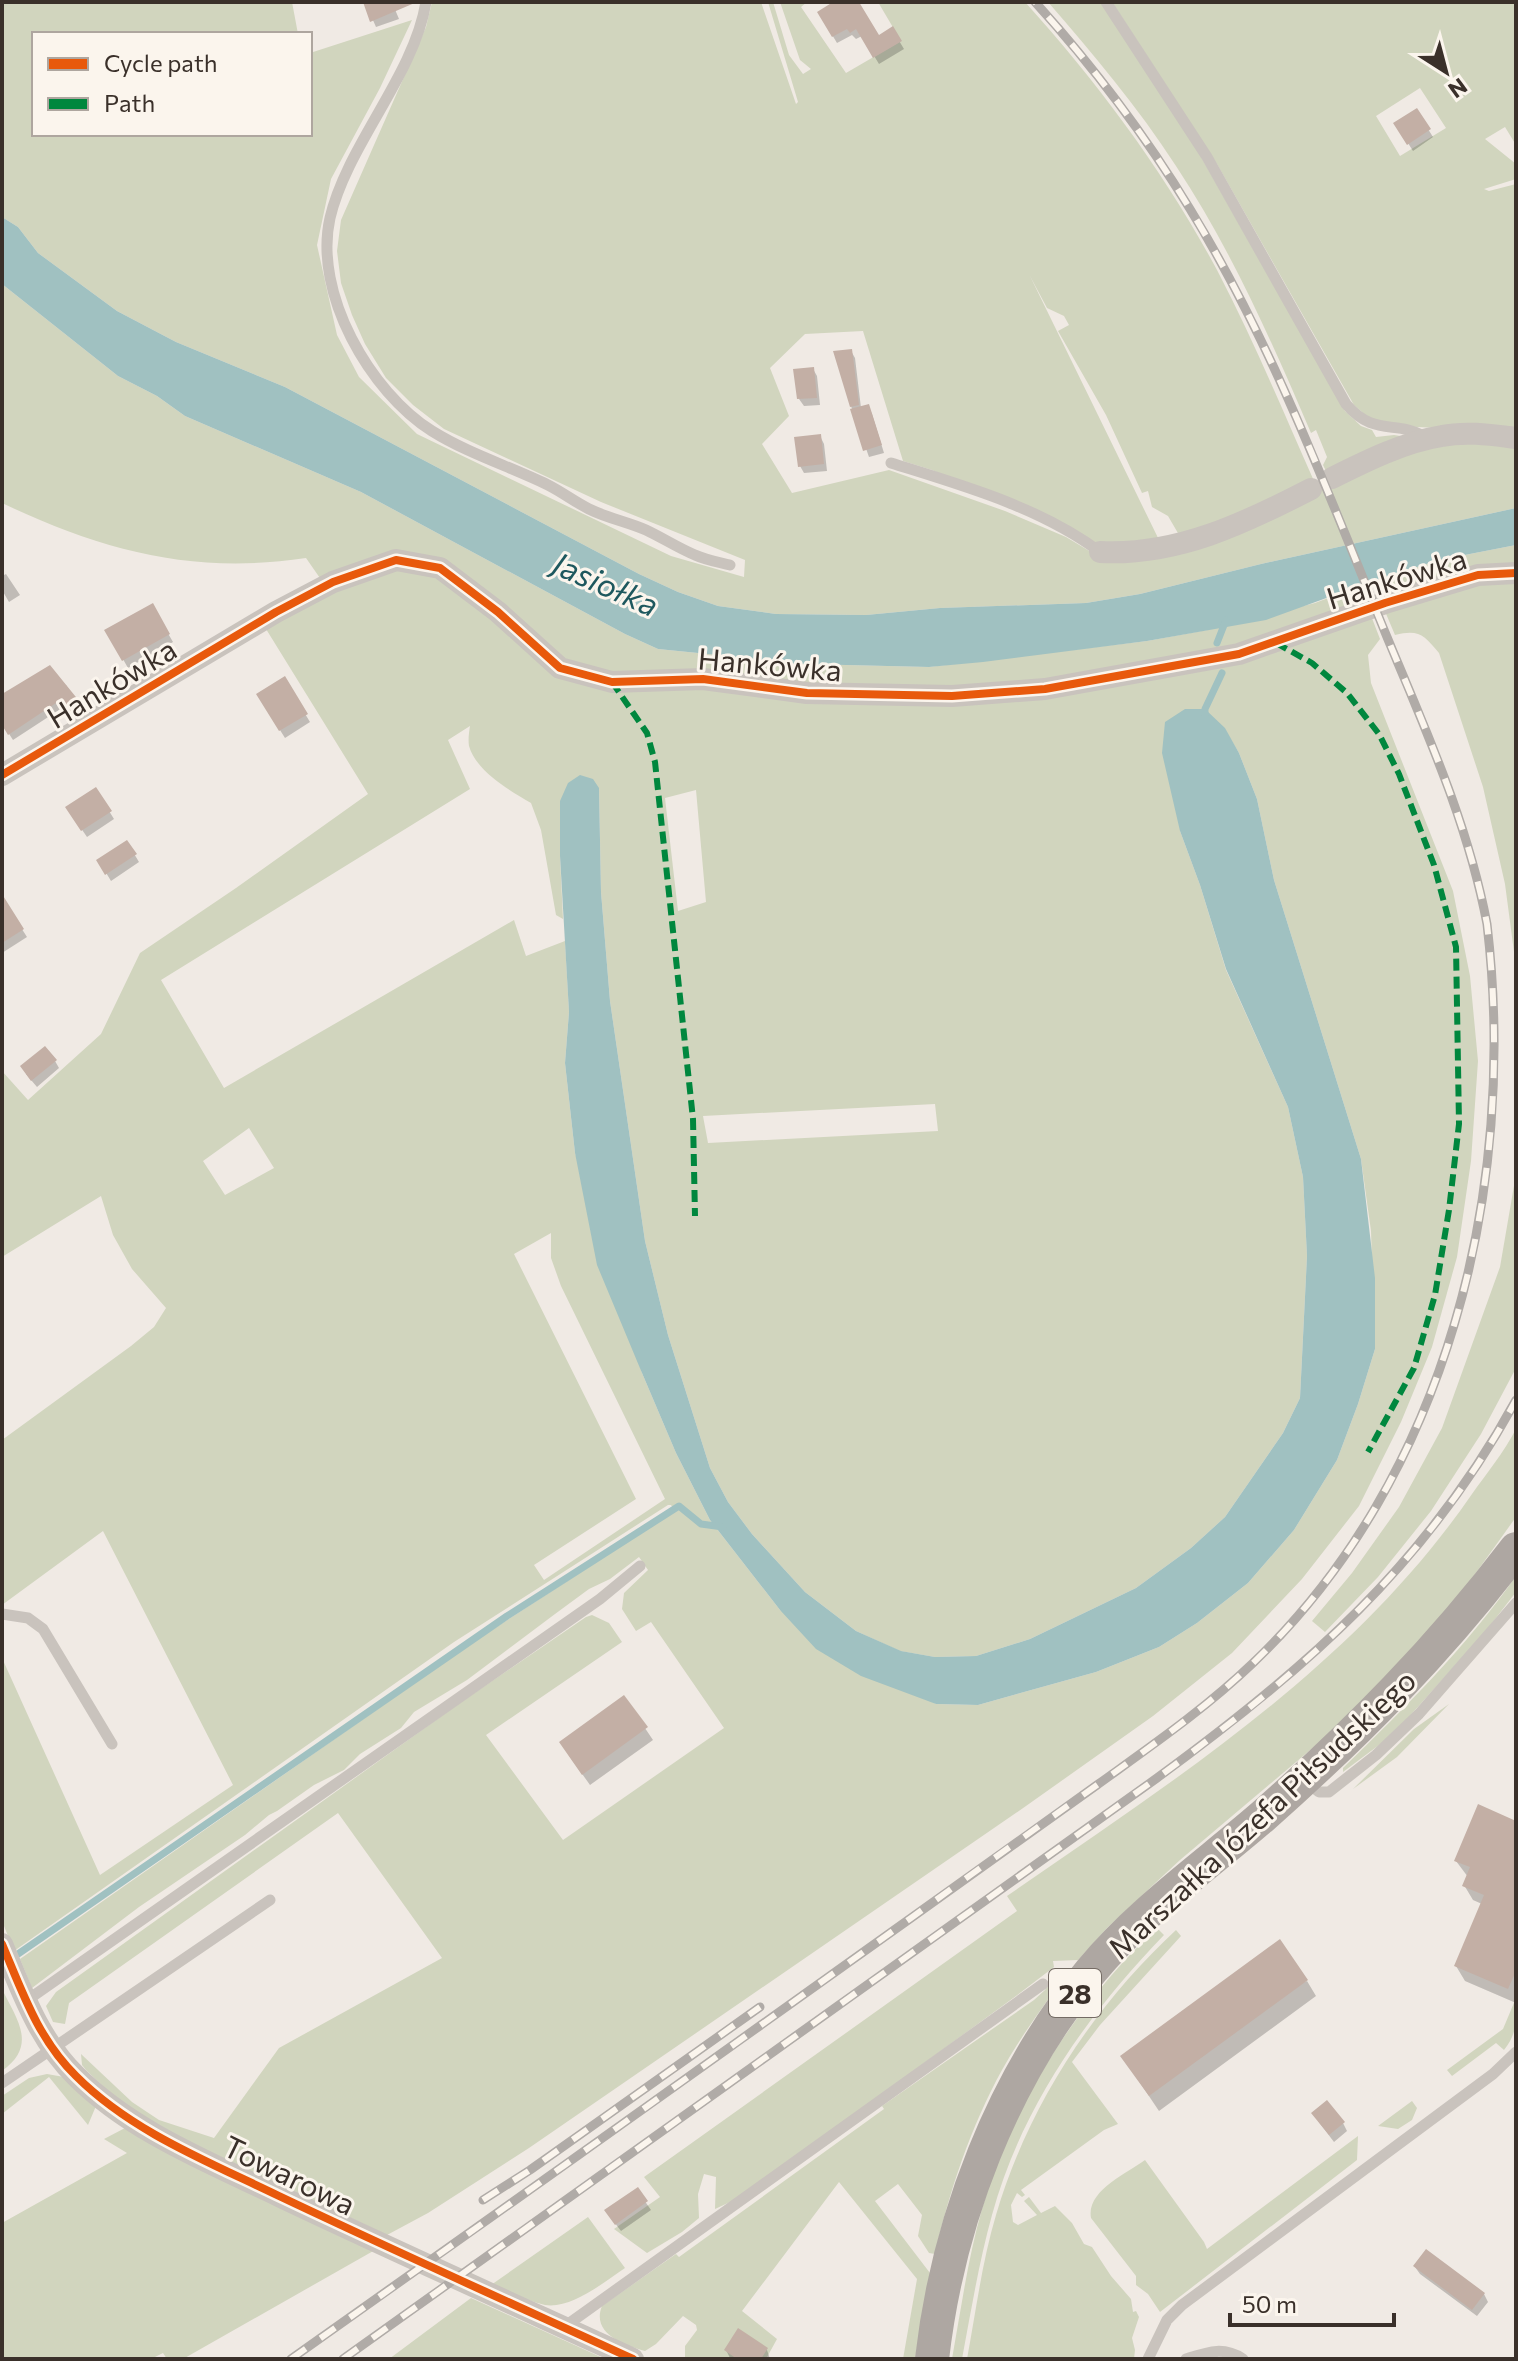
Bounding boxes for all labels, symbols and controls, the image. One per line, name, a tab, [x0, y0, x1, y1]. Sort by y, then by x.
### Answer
legend	[32, 32, 312, 136]
north arrow	[1406, 32, 1486, 112]
text: Cycle path	[104, 48, 218, 77]
text: N	[1443, 73, 1473, 104]
text: Path	[104, 88, 155, 117]
street label: Hankówka	[1322, 538, 1470, 616]
water label: Jasiołka	[544, 541, 665, 624]
street label: Hankówka	[40, 629, 182, 735]
street label: Hankówka	[697, 638, 843, 688]
street label: Marszałka Józefa Piłsudskiego	[1099, 1661, 1423, 1965]
road number: 28	[1049, 1969, 1101, 2017]
street label: Towarowa	[218, 2126, 362, 2222]
scale bar	[1230, 2277, 1394, 2327]
text: 50 m	[1242, 2289, 1297, 2318]

